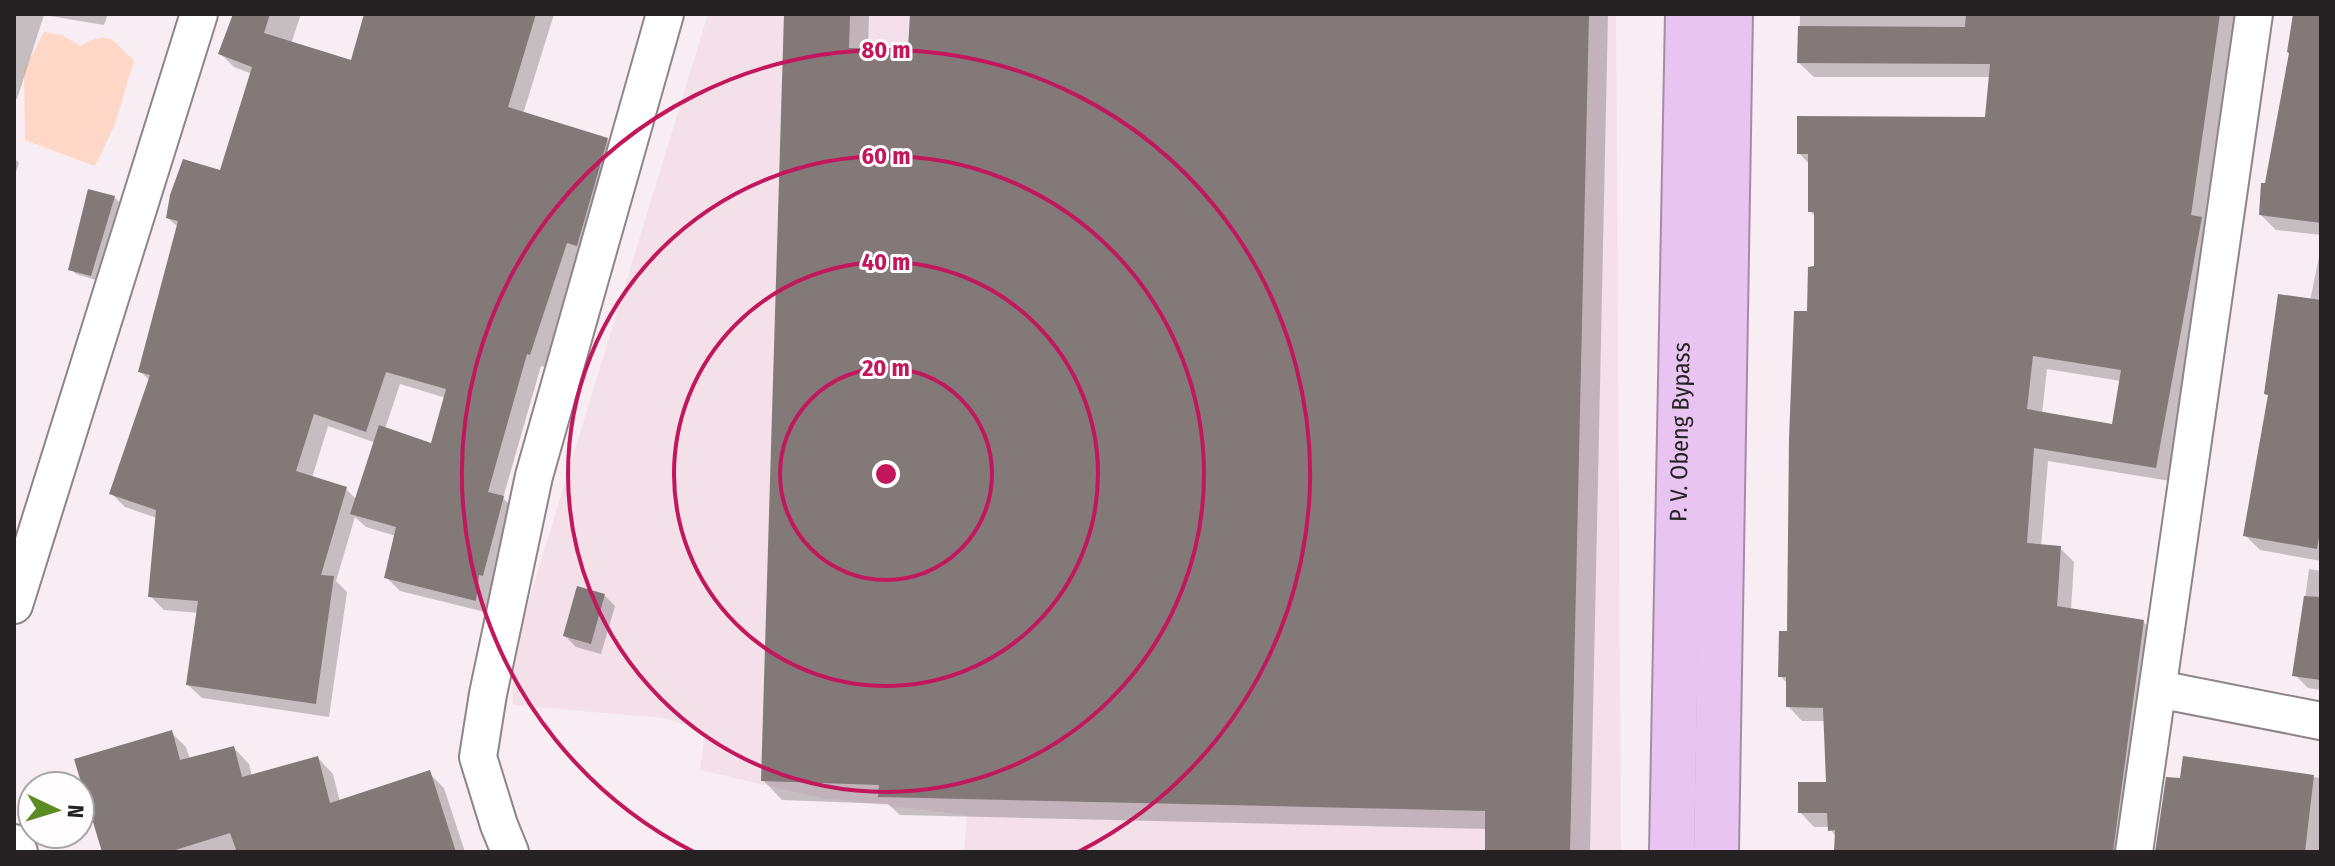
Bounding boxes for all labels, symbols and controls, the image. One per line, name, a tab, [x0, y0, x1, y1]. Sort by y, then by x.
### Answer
text: 80 m	[861, 36, 911, 64]
text: 60 m	[862, 142, 910, 170]
text: 40 m	[862, 248, 910, 276]
street label: P. V. Obeng Bypass	[1664, 342, 1696, 522]
text: 20 m	[861, 354, 910, 382]
centre of rings	[872, 460, 900, 488]
north arrow	[16, 770, 96, 850]
text: N	[62, 804, 89, 819]

